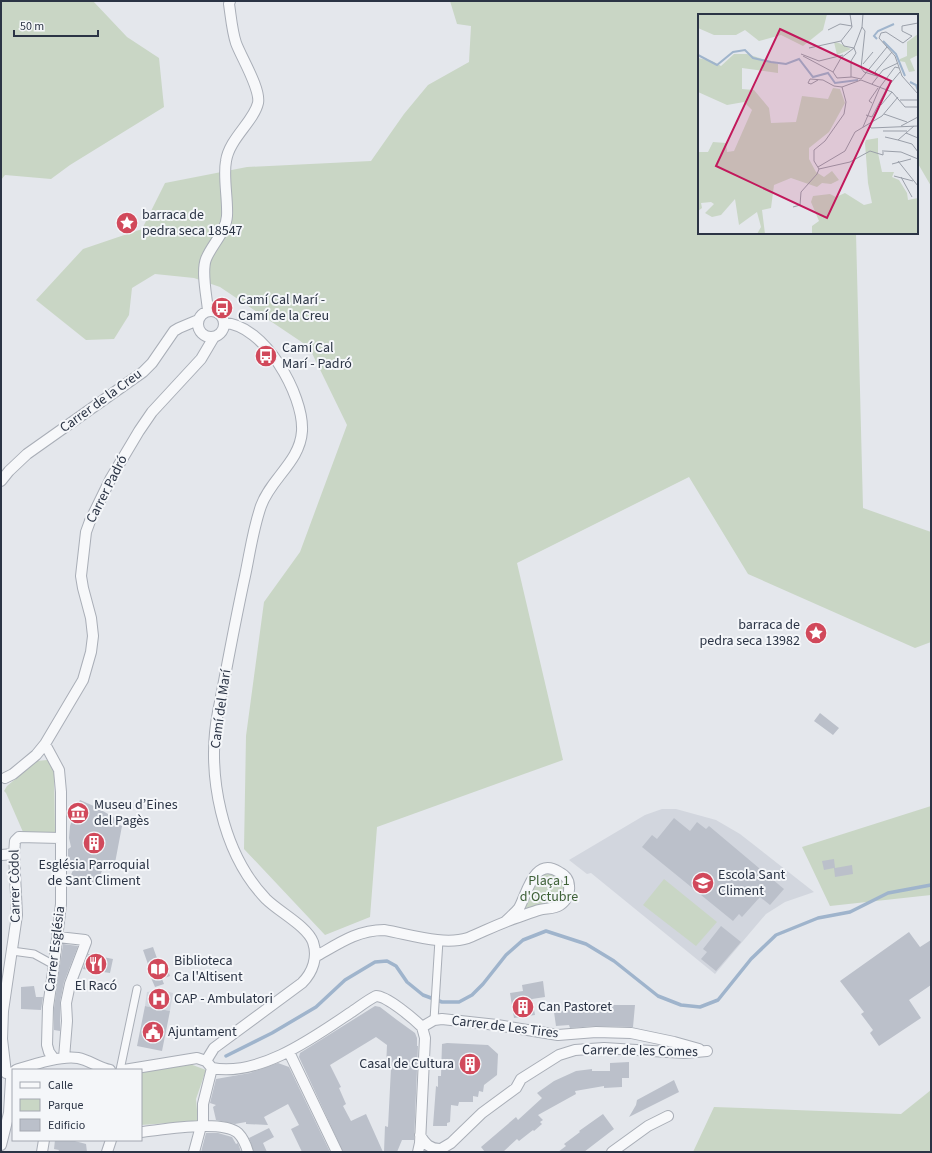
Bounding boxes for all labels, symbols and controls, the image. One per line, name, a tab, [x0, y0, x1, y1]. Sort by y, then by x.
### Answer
scale bar	[14, 12, 98, 38]
inset map	[698, 14, 918, 234]
text: 50 m	[20, 18, 44, 35]
place label: barraca de pedra seca 18547	[142, 205, 243, 241]
place icon: barraca de pedra seca 18547	[114, 210, 140, 236]
place label: Camí Cal Marí - Camí de la Creu	[238, 290, 329, 326]
bus stop icon: Camí Cal Marí - Camí de la Creu	[209, 295, 235, 321]
place label: Camí Cal Marí - Padró	[282, 338, 352, 374]
bus stop icon: Camí Cal Marí - Padró	[253, 343, 279, 369]
street label: Carrer de la Creu	[56, 364, 146, 438]
street label: Carrer Padró	[81, 452, 133, 526]
place label: barraca de pedra seca 13982	[699, 615, 800, 651]
place icon: barraca de pedra seca 13982	[803, 620, 829, 646]
street label: Camí del Marí	[206, 668, 237, 750]
place label: Museu d’Eines del Pagès	[94, 795, 178, 831]
museum icon: Museu d’Eines del Pagès	[65, 800, 91, 826]
building icon: Església Parroquial de Sant Climent	[81, 830, 107, 856]
street label: Carrer Còdol	[4, 849, 26, 923]
place label: Església Parroquial de Sant Climent	[39, 855, 150, 891]
place label: Escola Sant Climent	[718, 865, 786, 901]
school or university icon: Escola Sant Climent	[690, 870, 716, 896]
park label: Plaça 1 d'Octubre	[520, 871, 578, 907]
street label: Carrer Església	[40, 905, 70, 993]
restaurant icon: El Racó	[83, 951, 109, 977]
place label: Biblioteca Ca l'Altisent	[174, 951, 243, 987]
library icon: Biblioteca Ca l'Altisent	[145, 956, 171, 982]
place label: El Racó	[75, 976, 117, 996]
hospital icon: CAP - Ambulatori	[146, 986, 172, 1012]
place label: CAP - Ambulatori	[174, 989, 273, 1009]
building icon: Can Pastoret	[510, 994, 536, 1020]
place label: Can Pastoret	[538, 997, 612, 1017]
street label: Carrer de Les Tires	[450, 1011, 560, 1043]
public building icon: Ajuntament	[140, 1019, 166, 1045]
place label: Ajuntament	[168, 1022, 237, 1042]
street label: Carrer de les Comes	[582, 1040, 698, 1062]
building icon: Casal de Cultura	[457, 1051, 483, 1077]
place label: Casal de Cultura	[359, 1054, 454, 1074]
legend	[12, 1069, 142, 1141]
text: Calle	[48, 1077, 73, 1094]
text: Parque	[48, 1097, 84, 1114]
text: Edificio	[48, 1117, 85, 1134]

